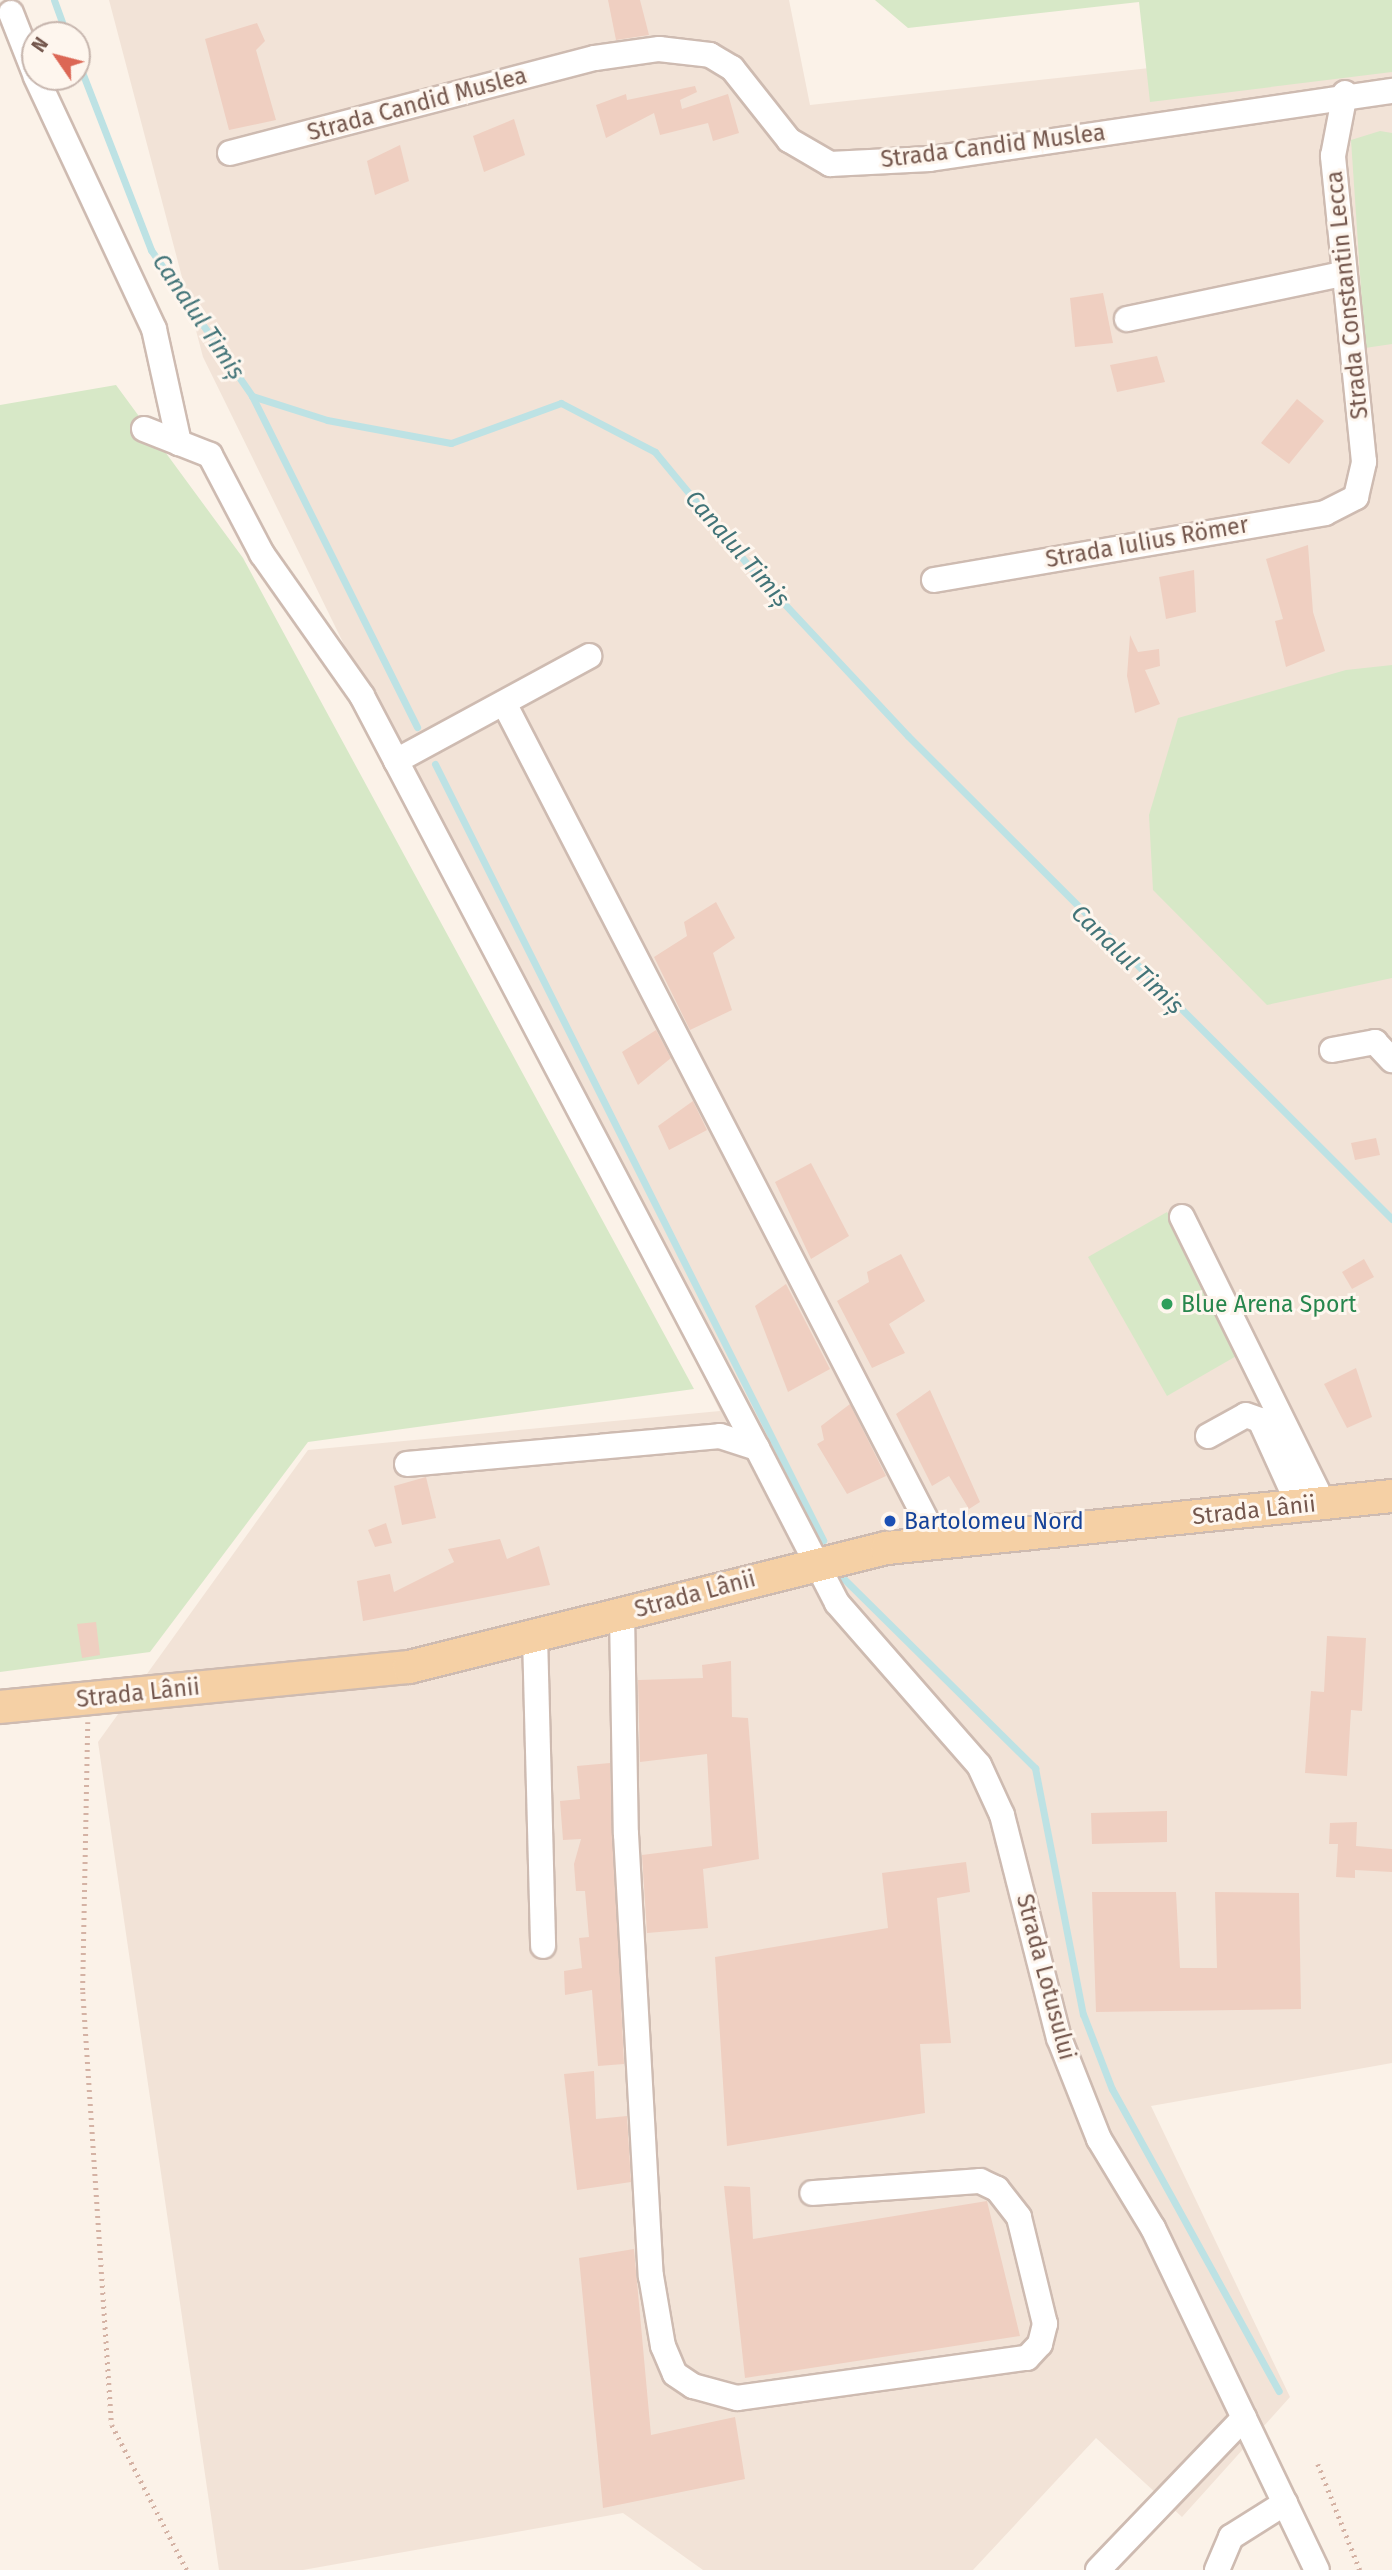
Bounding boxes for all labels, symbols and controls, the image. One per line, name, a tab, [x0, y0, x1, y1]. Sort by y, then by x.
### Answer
north arrow	[21, 21, 91, 91]
text: N	[27, 33, 53, 57]
street label: Strada Candid Muslea	[304, 61, 530, 147]
street label: Strada Candid Muslea	[879, 119, 1107, 173]
street label: Strada Constantin Lecca	[1320, 169, 1374, 421]
water label: Canalul Timiș	[146, 249, 250, 385]
water label: Canalul Timiș	[679, 485, 795, 613]
street label: Strada Iulius Römer	[1043, 511, 1251, 573]
water label: Canalul Timiș	[1065, 899, 1189, 1021]
place label: Blue Arena Sport	[1181, 1290, 1357, 1318]
marker: Blue Arena Sport	[1159, 1296, 1175, 1312]
street label: Strada Lânii	[1191, 1490, 1317, 1530]
place label: Bartolomeu Nord	[904, 1507, 1084, 1535]
marker: Bartolomeu Nord	[882, 1513, 898, 1529]
street label: Strada Lânii	[632, 1565, 758, 1623]
street label: Strada Lânii	[75, 1673, 201, 1713]
street label: Strada Lotusului	[1011, 1891, 1081, 2063]

